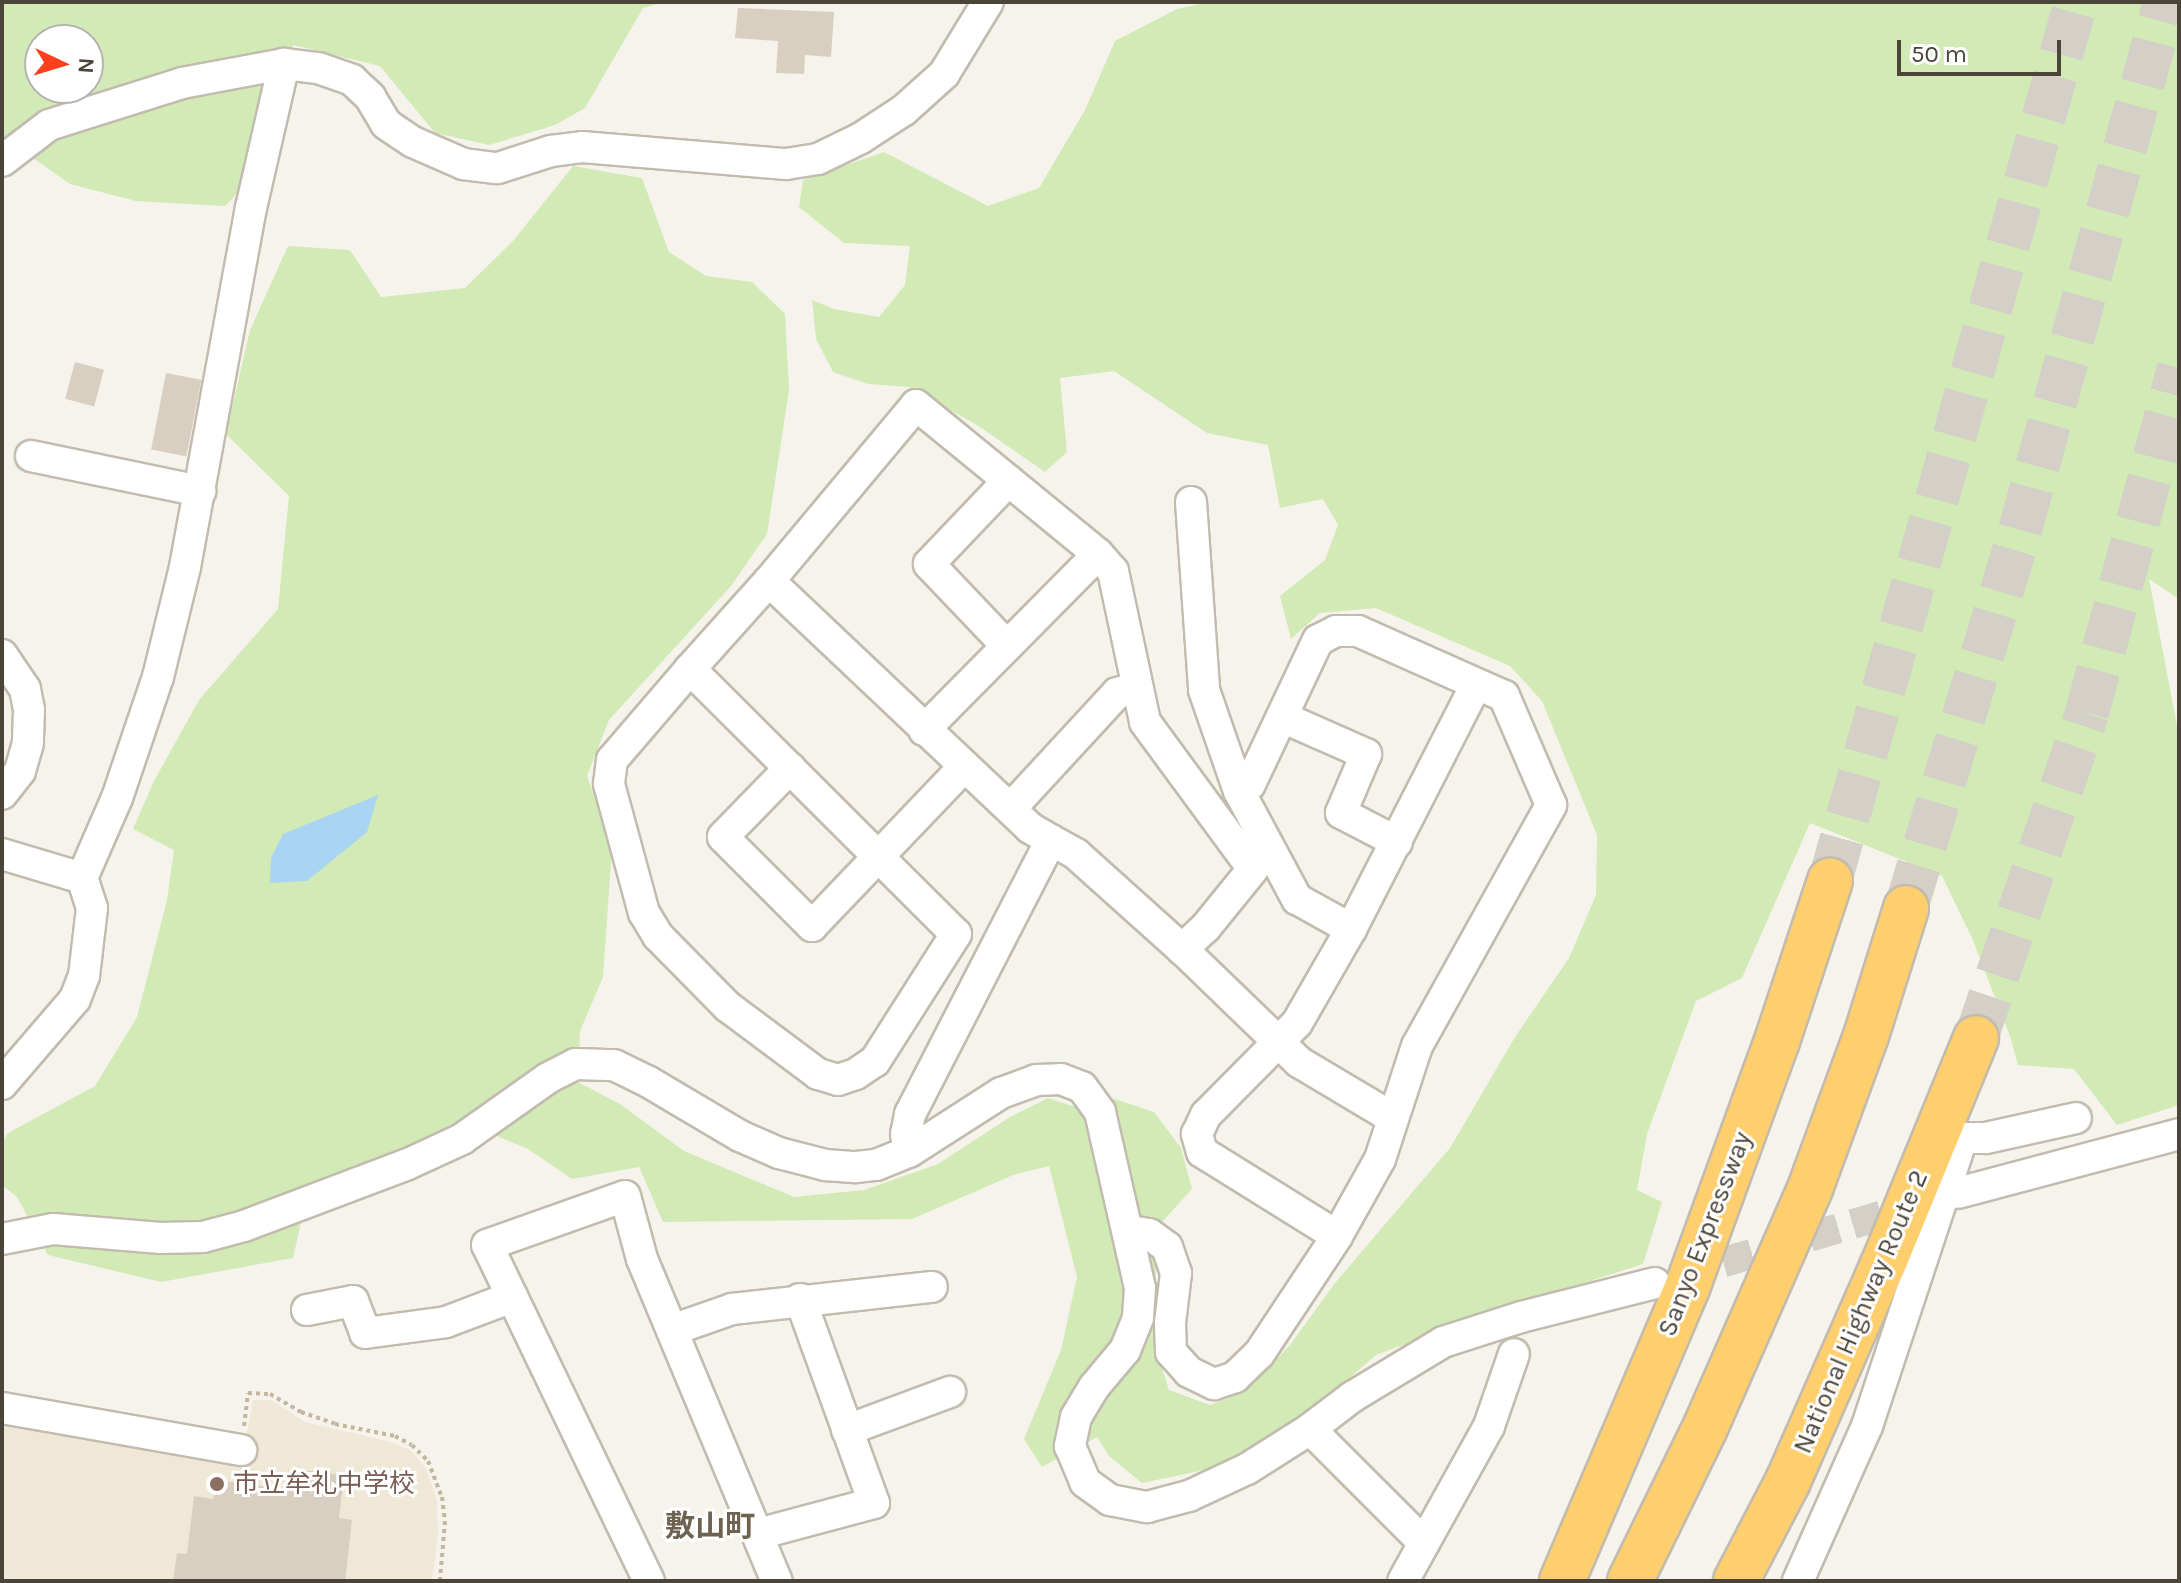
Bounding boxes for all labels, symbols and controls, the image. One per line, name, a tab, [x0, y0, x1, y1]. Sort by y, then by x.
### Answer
north arrow	[24, 24, 104, 104]
scale bar	[1901, 24, 2065, 74]
text: 50 m	[1911, 40, 1967, 68]
text: N	[72, 57, 99, 74]
street label: Sanyo Expressway	[1652, 1127, 1758, 1341]
street label: National Highway Route 2	[1787, 1166, 1935, 1458]
place label: 市立牟礼中学校	[233, 1468, 415, 1500]
marker: 市立牟礼中学校	[208, 1475, 226, 1493]
district label: 敷山町	[665, 1508, 755, 1544]

